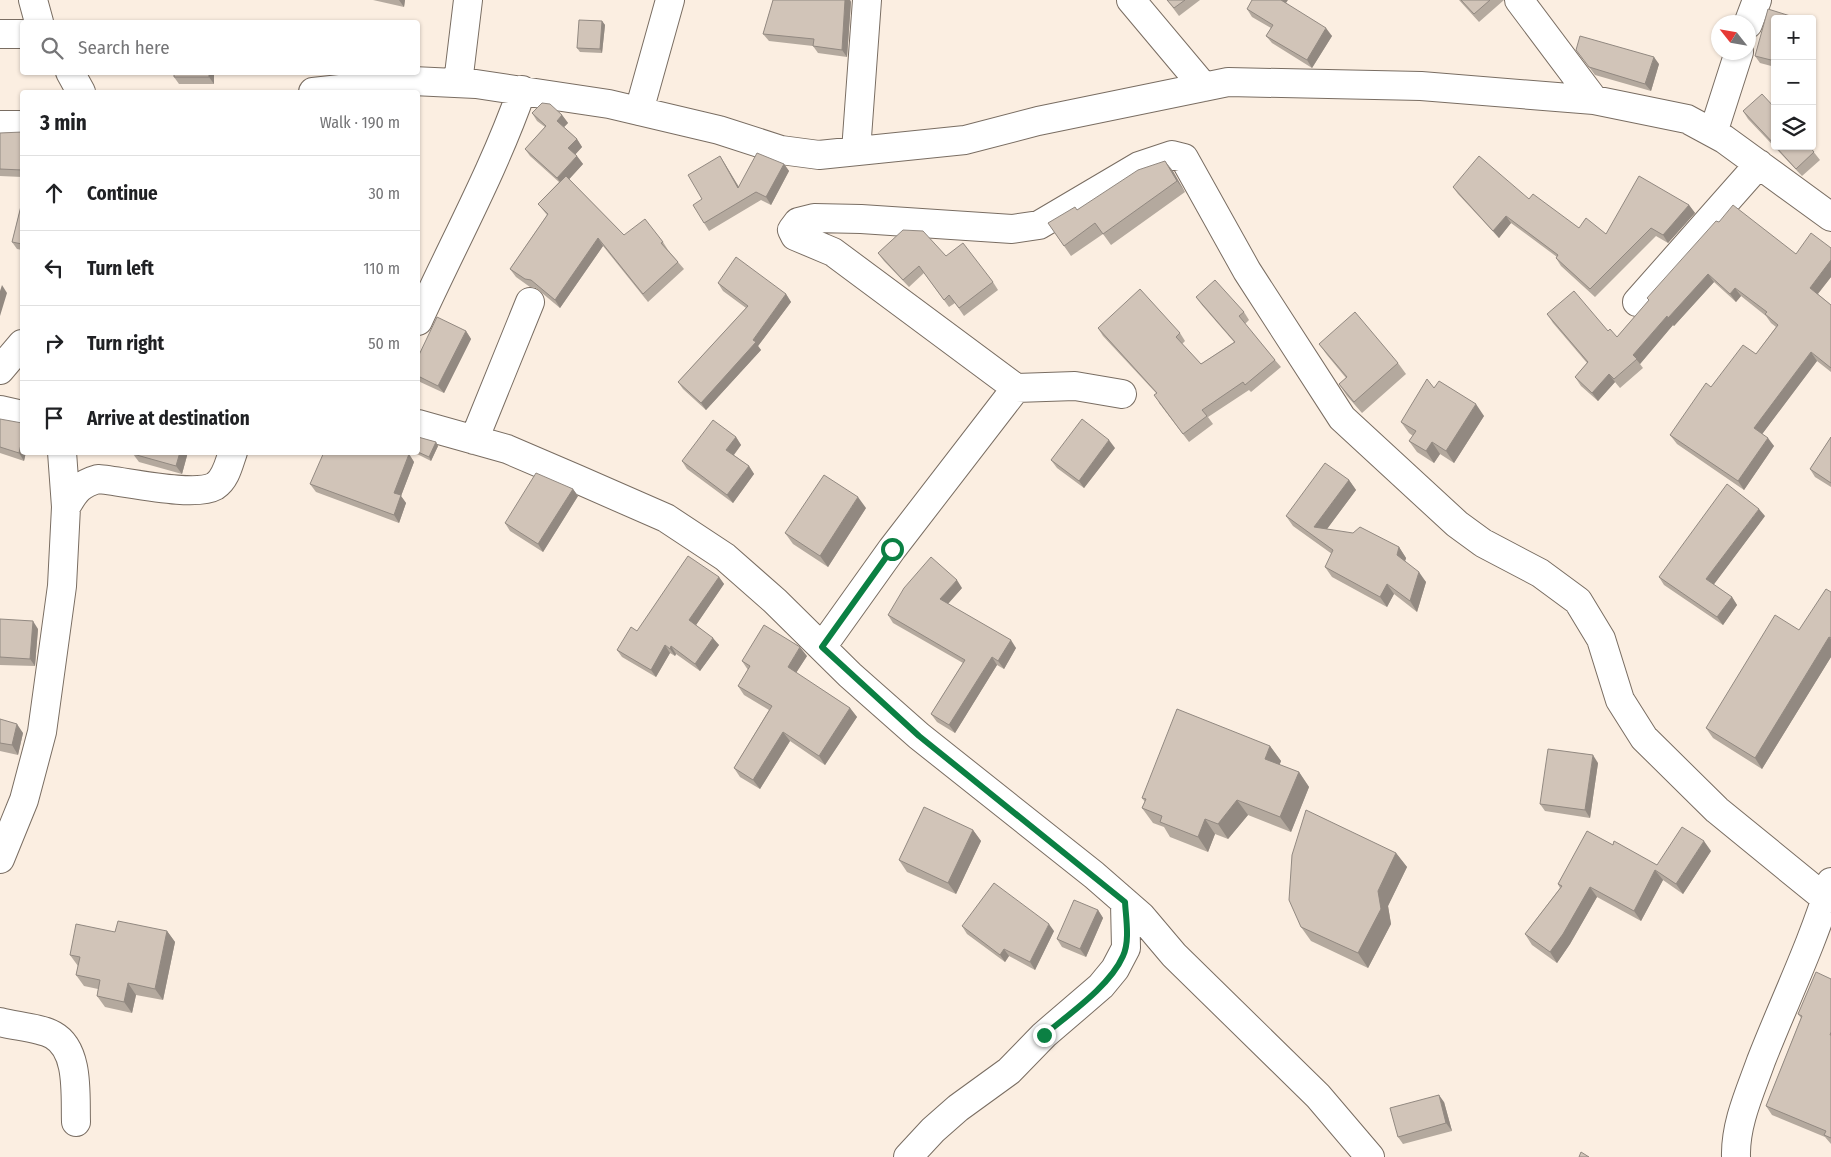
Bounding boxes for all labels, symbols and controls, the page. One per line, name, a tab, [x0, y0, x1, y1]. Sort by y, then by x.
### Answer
north arrow	[1711, 15, 1756, 60]
map controls	[1771, 15, 1816, 150]
button: +	[1771, 15, 1816, 60]
search box	[20, 20, 420, 75]
icon: search	[38, 34, 66, 62]
text: Search here	[78, 36, 170, 59]
button: −	[1771, 60, 1816, 105]
button: layers	[1771, 105, 1816, 150]
text: 3 min	[40, 110, 87, 136]
text: Walk · 190 m	[320, 113, 400, 132]
icon: ahead	[40, 179, 68, 207]
text: Continue	[87, 182, 158, 205]
text: 30 m	[368, 184, 400, 203]
icon: left	[40, 254, 68, 282]
text: Turn left	[87, 257, 154, 280]
text: 110 m	[363, 259, 400, 278]
icon: right	[40, 329, 68, 357]
text: Turn right	[87, 332, 164, 355]
text: 50 m	[368, 334, 400, 353]
icon: arrive	[40, 404, 68, 432]
text: Arrive at destination	[87, 407, 250, 430]
route start	[881, 538, 904, 561]
route end	[1033, 1024, 1056, 1047]

